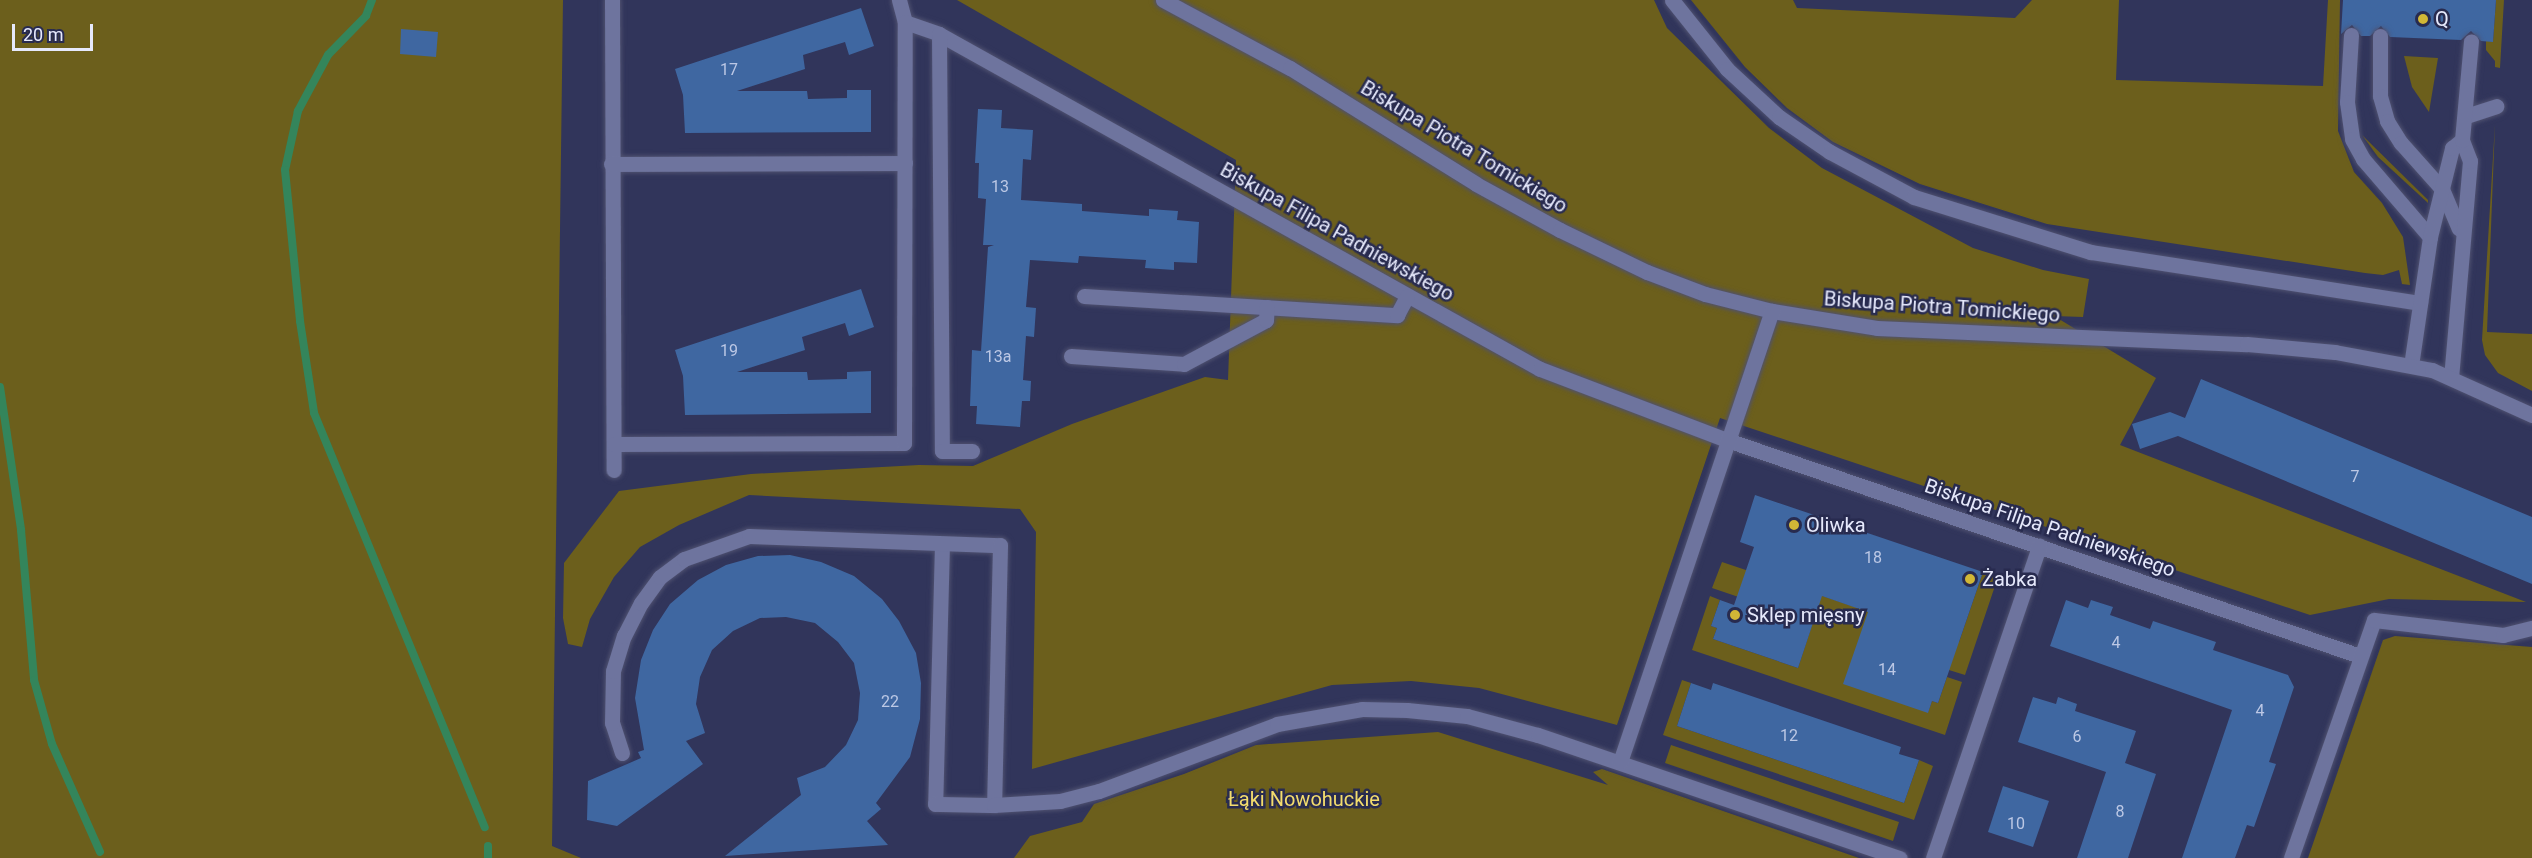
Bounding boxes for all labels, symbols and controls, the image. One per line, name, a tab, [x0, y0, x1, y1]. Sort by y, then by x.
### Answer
place label: Q	[2435, 7, 2449, 31]
scale bar	[15, 12, 96, 50]
marker: Q	[2416, 12, 2430, 26]
text: 20 m	[23, 24, 63, 45]
house number: 17	[720, 60, 738, 80]
street label: Biskupa Piotra Tomickiego	[1356, 76, 1572, 218]
street label: Biskupa Filipa Padniewskiego	[1216, 158, 1458, 306]
house number: 13	[991, 177, 1009, 197]
street label: Biskupa Piotra Tomickiego	[1823, 287, 2061, 327]
house number: 19	[720, 341, 738, 361]
house number: 13a	[985, 347, 1011, 367]
house number: 7	[2351, 467, 2359, 487]
street label: Biskupa Filipa Padniewskiego	[1922, 474, 2178, 582]
place label: Oliwka	[1806, 513, 1866, 537]
marker: Oliwka	[1787, 518, 1801, 532]
house number: 18	[1864, 548, 1882, 568]
place label: Żabka	[1982, 567, 2037, 591]
marker: Żabka	[1963, 572, 1977, 586]
place label: Sklep mięsny	[1747, 603, 1865, 627]
marker: Sklep mięsny	[1728, 608, 1742, 622]
house number: 4	[2112, 633, 2120, 653]
house number: 14	[1878, 660, 1896, 680]
house number: 22	[881, 692, 899, 712]
house number: 4	[2256, 701, 2264, 721]
house number: 12	[1780, 726, 1798, 746]
house number: 6	[2073, 727, 2081, 747]
park label: Łąki Nowohuckie	[1228, 787, 1380, 811]
house number: 8	[2116, 802, 2124, 822]
house number: 10	[2007, 814, 2025, 834]

